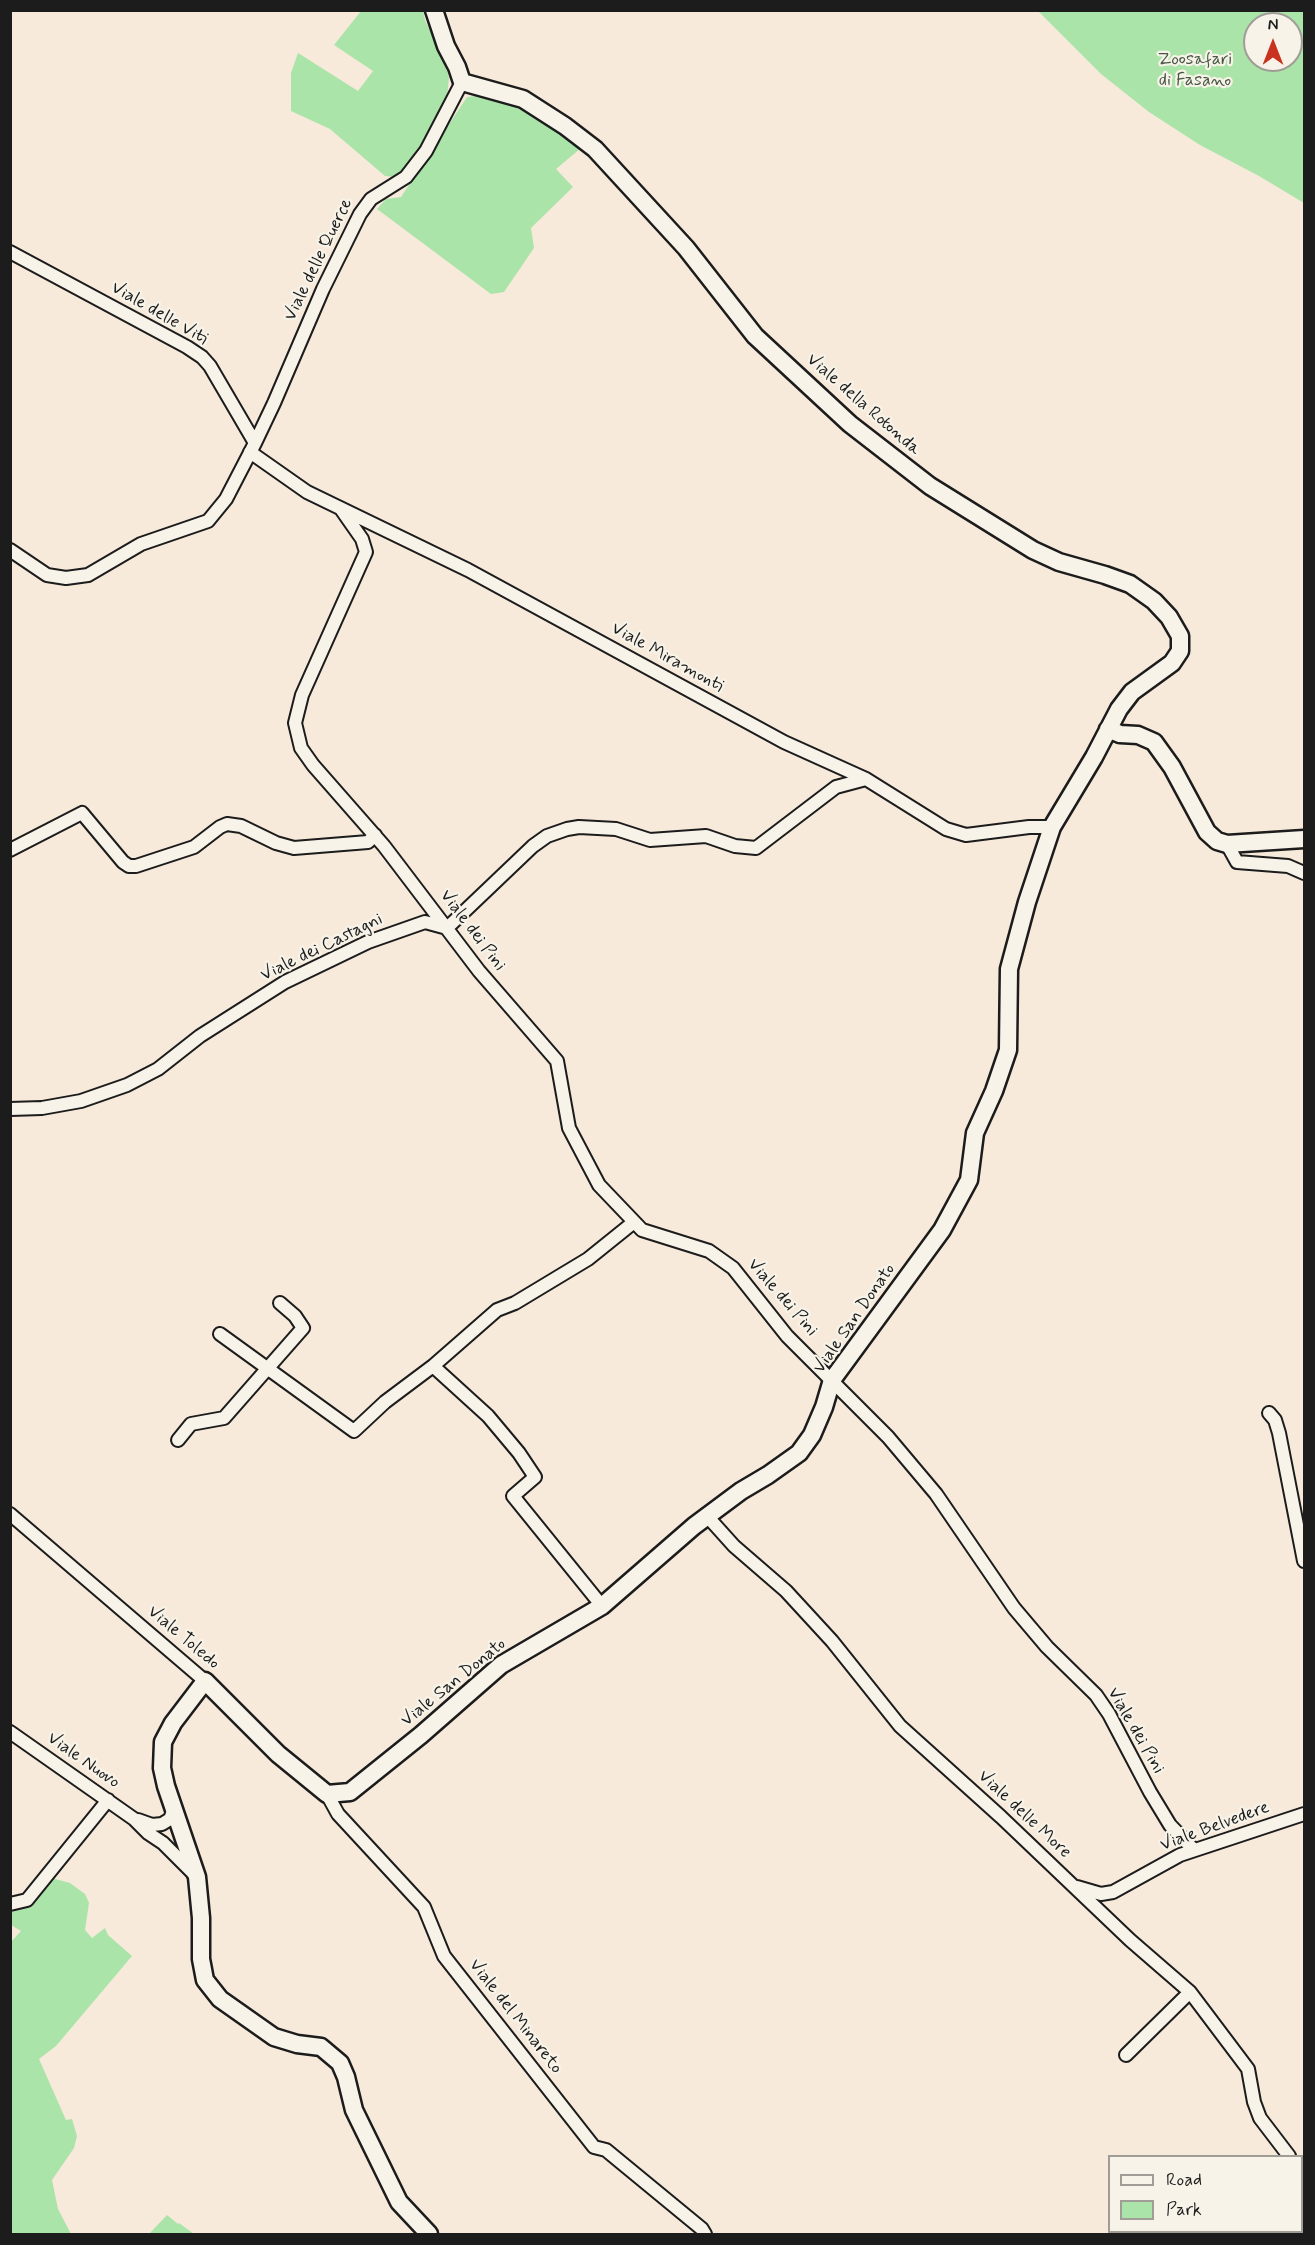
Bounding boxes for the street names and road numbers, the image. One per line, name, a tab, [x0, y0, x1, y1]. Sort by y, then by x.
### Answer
street label: Viale delle Querce	[280, 195, 358, 325]
street label: Viale delle Viti	[107, 278, 211, 350]
street label: Viale della Rotonda	[801, 350, 925, 460]
street label: Viale Miramonti	[607, 618, 727, 698]
street label: Viale dei Pini	[434, 886, 510, 976]
street label: Viale dei Castagni	[257, 909, 387, 987]
street label: Viale dei Pini	[742, 1255, 822, 1341]
street label: Viale San Donato	[809, 1260, 901, 1378]
street label: Viale Toledo	[142, 1601, 224, 1675]
street label: Viale San Donato	[397, 1634, 511, 1732]
street label: Viale dei Pini	[1102, 1684, 1168, 1778]
street label: Viale Nuovo	[42, 1728, 124, 1794]
street label: Viale delle More	[973, 1766, 1075, 1864]
street label: Viale Belvedere	[1158, 1797, 1272, 1857]
street label: Viale del Minareto	[464, 1955, 566, 2079]

